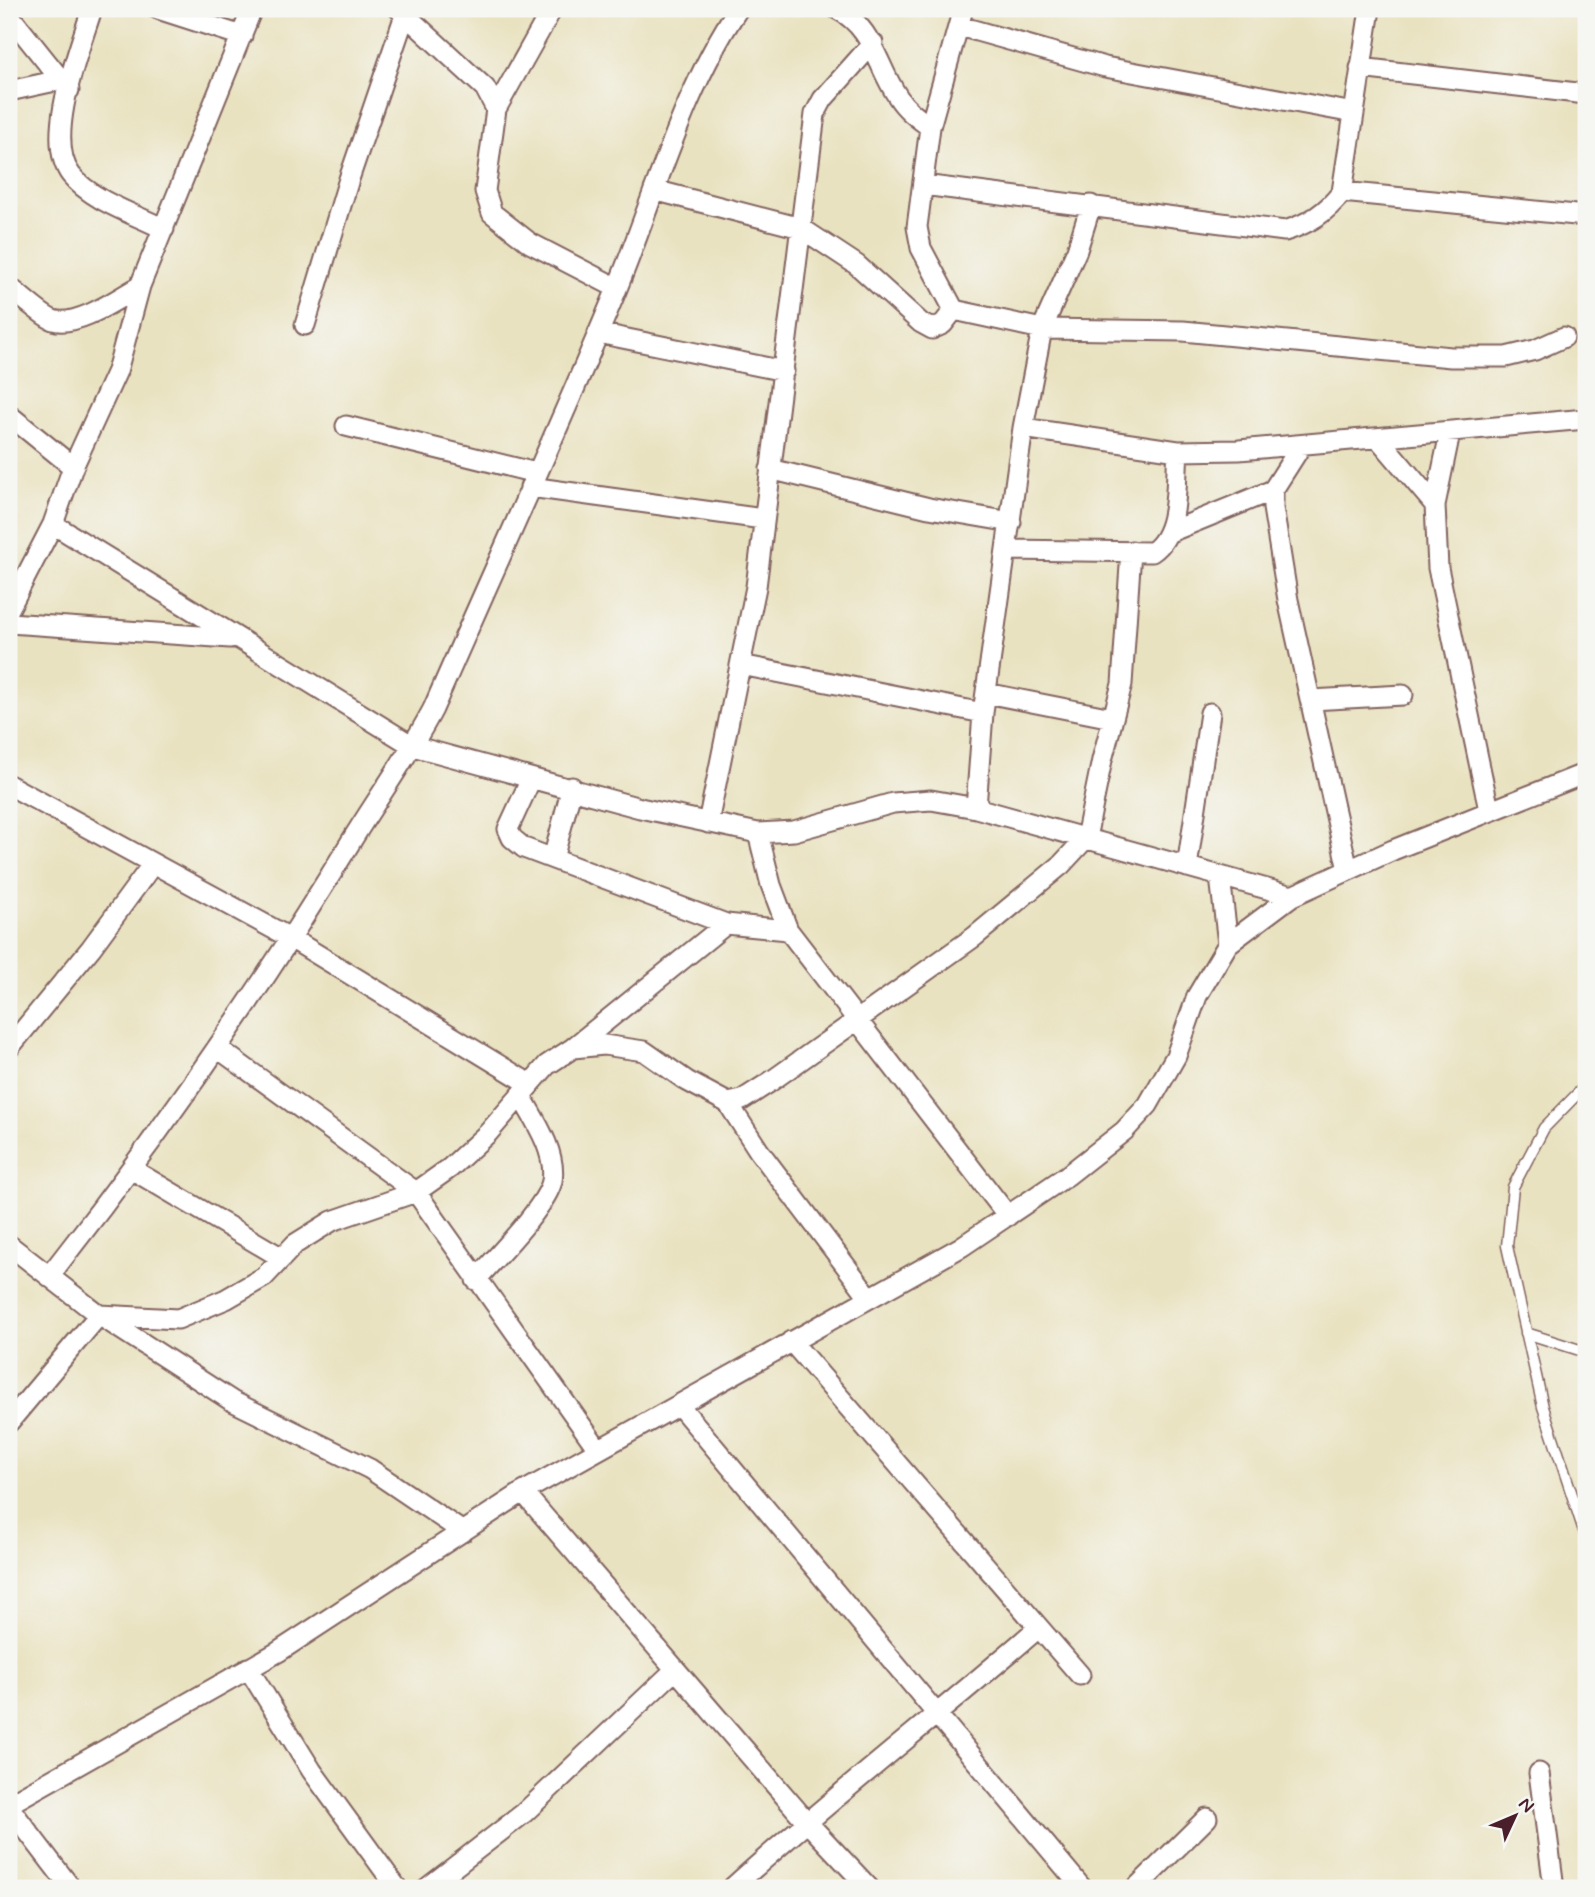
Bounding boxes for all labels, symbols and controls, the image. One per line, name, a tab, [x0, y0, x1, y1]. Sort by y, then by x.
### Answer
north arrow	[1480, 1782, 1550, 1852]
text: N	[1513, 1792, 1540, 1818]

